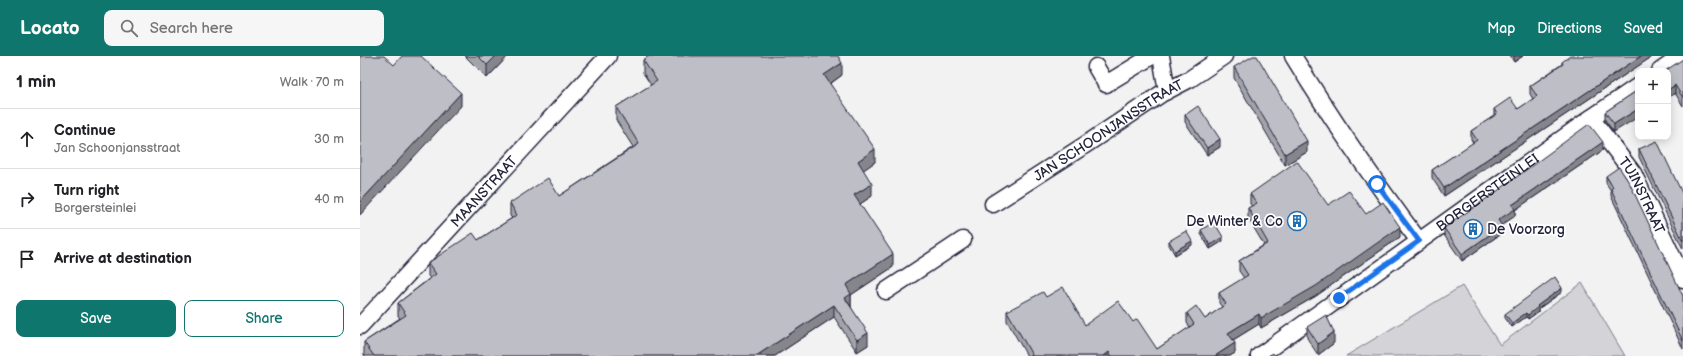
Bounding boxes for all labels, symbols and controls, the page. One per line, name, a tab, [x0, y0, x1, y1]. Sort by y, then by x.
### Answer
search box	[104, 10, 384, 46]
text: Locato	[20, 17, 80, 40]
icon: search	[118, 17, 140, 39]
text: Search here	[150, 19, 233, 38]
text: Map	[1487, 20, 1515, 37]
text: Directions	[1537, 20, 1602, 37]
text: Saved	[1624, 20, 1663, 37]
map controls	[1635, 68, 1671, 140]
button: +	[1635, 68, 1671, 104]
text: 1 min	[16, 72, 56, 92]
text: Walk · 70 m	[280, 74, 344, 90]
street label: JAN SCHOONJANSSTRAAT	[1030, 76, 1187, 185]
button: −	[1635, 104, 1671, 140]
text: Continue	[54, 121, 116, 140]
icon: ahead	[16, 128, 38, 150]
text: 30 m	[314, 131, 344, 147]
text: Jan Schoonjansstraat	[54, 140, 180, 156]
street label: BORGERSTEINLEI	[1433, 150, 1542, 235]
street label: MAANSTRAAT	[447, 152, 521, 231]
street label: TUINSTRAAT	[1615, 154, 1669, 237]
route start	[1368, 175, 1386, 193]
text: Turn right	[54, 181, 119, 200]
icon: right	[16, 188, 38, 210]
text: 40 m	[314, 191, 344, 207]
text: Borgersteinlei	[54, 200, 136, 216]
building icon: De Winter & Co	[1286, 210, 1308, 232]
place label: De Winter & Co	[1186, 213, 1283, 230]
building icon: De Voorzorg	[1462, 218, 1484, 240]
place label: De Voorzorg	[1487, 221, 1565, 238]
icon: arrive	[16, 248, 38, 270]
text: Arrive at destination	[54, 249, 192, 268]
route end	[1330, 289, 1348, 307]
button: Save	[16, 300, 176, 337]
button: Share	[184, 300, 344, 337]

